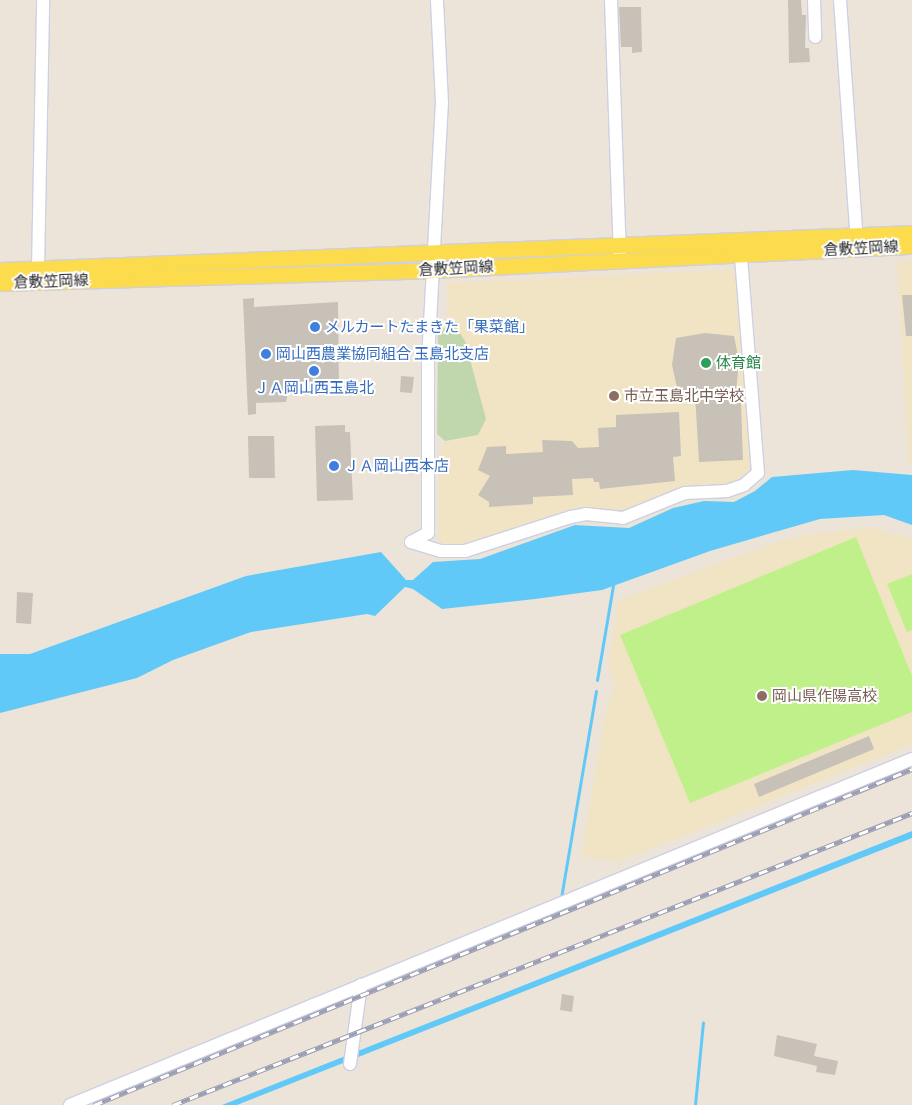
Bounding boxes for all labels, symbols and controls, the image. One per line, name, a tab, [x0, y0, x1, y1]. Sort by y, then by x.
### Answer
street label: 倉敷笠岡線	[823, 237, 899, 259]
street label: 倉敷笠岡線	[418, 257, 494, 279]
street label: 倉敷笠岡線	[13, 271, 89, 291]
place label: メルカートたまきた「果菜館」	[325, 318, 535, 336]
marker: メルカートたまきた「果菜館」	[309, 321, 321, 333]
place label: 岡山西農業協同組合 玉島北支店	[276, 345, 489, 363]
marker: 岡山西農業協同組合 玉島北支店	[260, 348, 272, 360]
place label: 体育館	[716, 354, 761, 372]
marker: 体育館	[700, 357, 712, 369]
marker: ＪＡ岡山西玉島北	[308, 365, 320, 377]
place label: ＪＡ岡山西玉島北	[254, 379, 374, 397]
place label: 市立玉島北中学校	[624, 387, 744, 405]
marker: 市立玉島北中学校	[608, 390, 620, 402]
place label: ＪＡ岡山西本店	[344, 457, 449, 475]
marker: ＪＡ岡山西本店	[328, 460, 340, 472]
place label: 岡山県作陽高校	[772, 687, 877, 705]
marker: 岡山県作陽高校	[756, 690, 768, 702]

